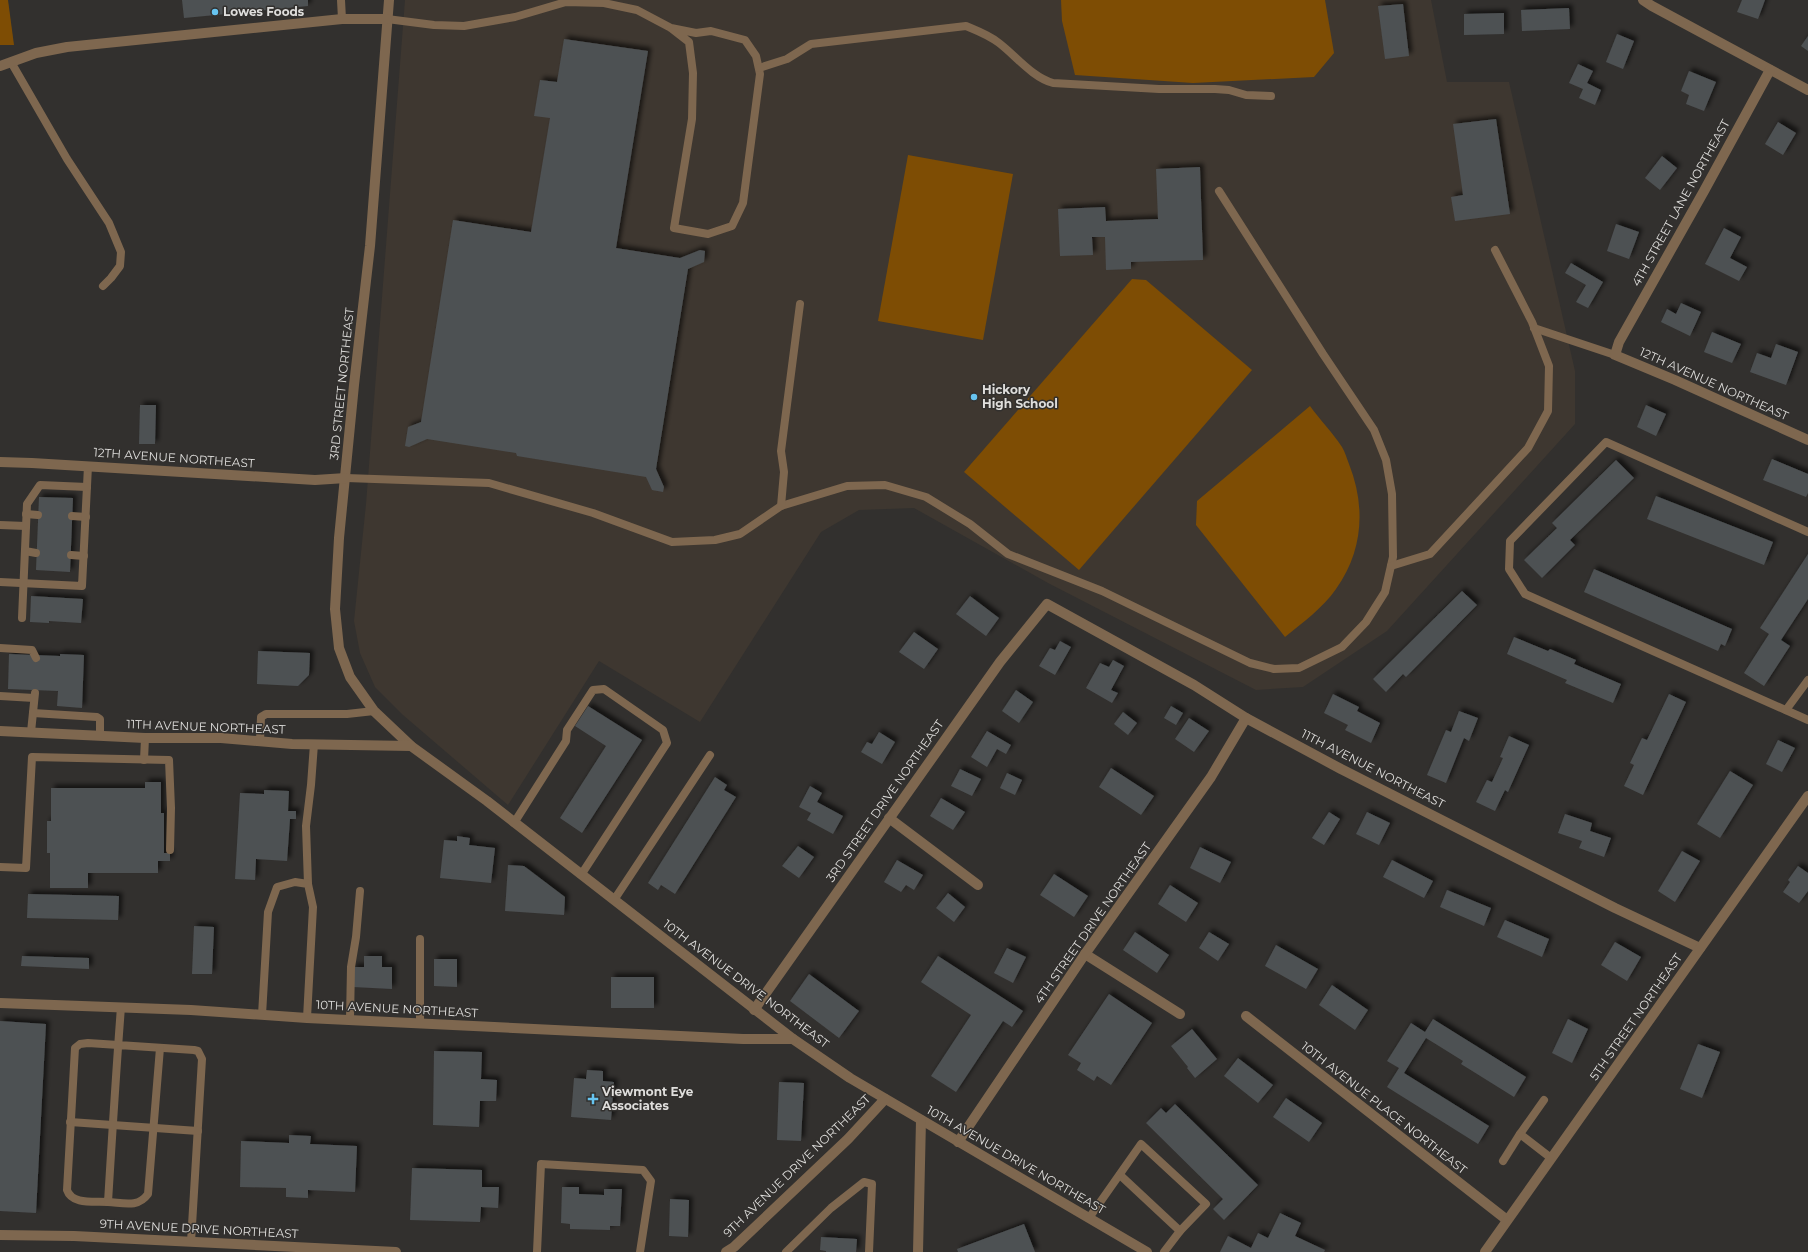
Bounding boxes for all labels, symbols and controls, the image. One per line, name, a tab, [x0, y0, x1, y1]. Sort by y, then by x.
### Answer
place label: Lowes Foods	[223, 4, 305, 19]
marker: Lowes Foods	[210, 7, 220, 17]
street label: 4TH STREET LANE NORTHEAST	[1628, 117, 1733, 289]
street label: 3RD STREET NORTHEAST	[326, 307, 357, 461]
street label: 12TH AVENUE NORTHEAST	[1637, 344, 1791, 423]
place label: Hickory High School	[982, 382, 1058, 411]
marker: Hickory High School	[969, 392, 979, 402]
street label: 12TH AVENUE NORTHEAST	[93, 444, 255, 471]
street label: 11TH AVENUE NORTHEAST	[126, 716, 286, 737]
street label: 3RD STREET DRIVE NORTHEAST	[823, 717, 947, 885]
street label: 11TH AVENUE NORTHEAST	[1299, 726, 1448, 811]
street label: 4TH STREET DRIVE NORTHEAST	[1031, 839, 1154, 1006]
street label: 10TH AVENUE DRIVE NORTHEAST	[660, 916, 832, 1051]
street label: 5TH STREET NORTHEAST	[1586, 950, 1685, 1083]
street label: 10TH AVENUE NORTHEAST	[316, 997, 479, 1020]
street label: 10TH AVENUE PLACE NORTHEAST	[1298, 1038, 1470, 1177]
place label: Viewmont Eye Associates	[601, 1084, 694, 1113]
street label: 9TH AVENUE DRIVE NORTHEAST	[720, 1091, 873, 1240]
marker: Viewmont Eye Associates	[587, 1093, 599, 1105]
street label: 10TH AVENUE DRIVE NORTHEAST	[924, 1102, 1108, 1217]
street label: 9TH AVENUE DRIVE NORTHEAST	[99, 1216, 299, 1241]

